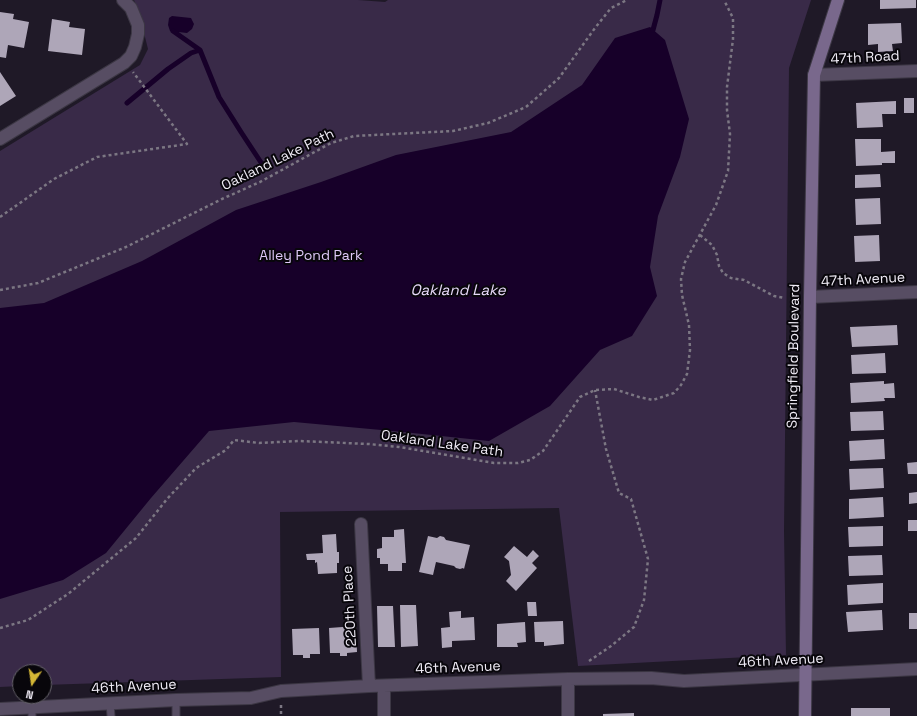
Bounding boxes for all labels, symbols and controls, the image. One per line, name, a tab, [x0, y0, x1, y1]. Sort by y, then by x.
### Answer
street label: 47th Road	[830, 48, 900, 68]
street label: Oakland Lake Path	[219, 125, 337, 195]
park label: Alley Pond Park	[259, 248, 363, 264]
street label: 47th Avenue	[820, 269, 906, 291]
water label: Oakland Lake	[410, 282, 506, 300]
street label: Springfield Boulevard	[784, 283, 804, 429]
street label: Oakland Lake Path	[380, 427, 504, 461]
street label: 220th Place	[339, 565, 361, 647]
street label: 46th Avenue	[738, 650, 824, 672]
street label: 46th Avenue	[415, 658, 501, 678]
north arrow	[12, 664, 52, 704]
street label: 46th Avenue	[91, 676, 177, 698]
text: N	[24, 687, 35, 702]

